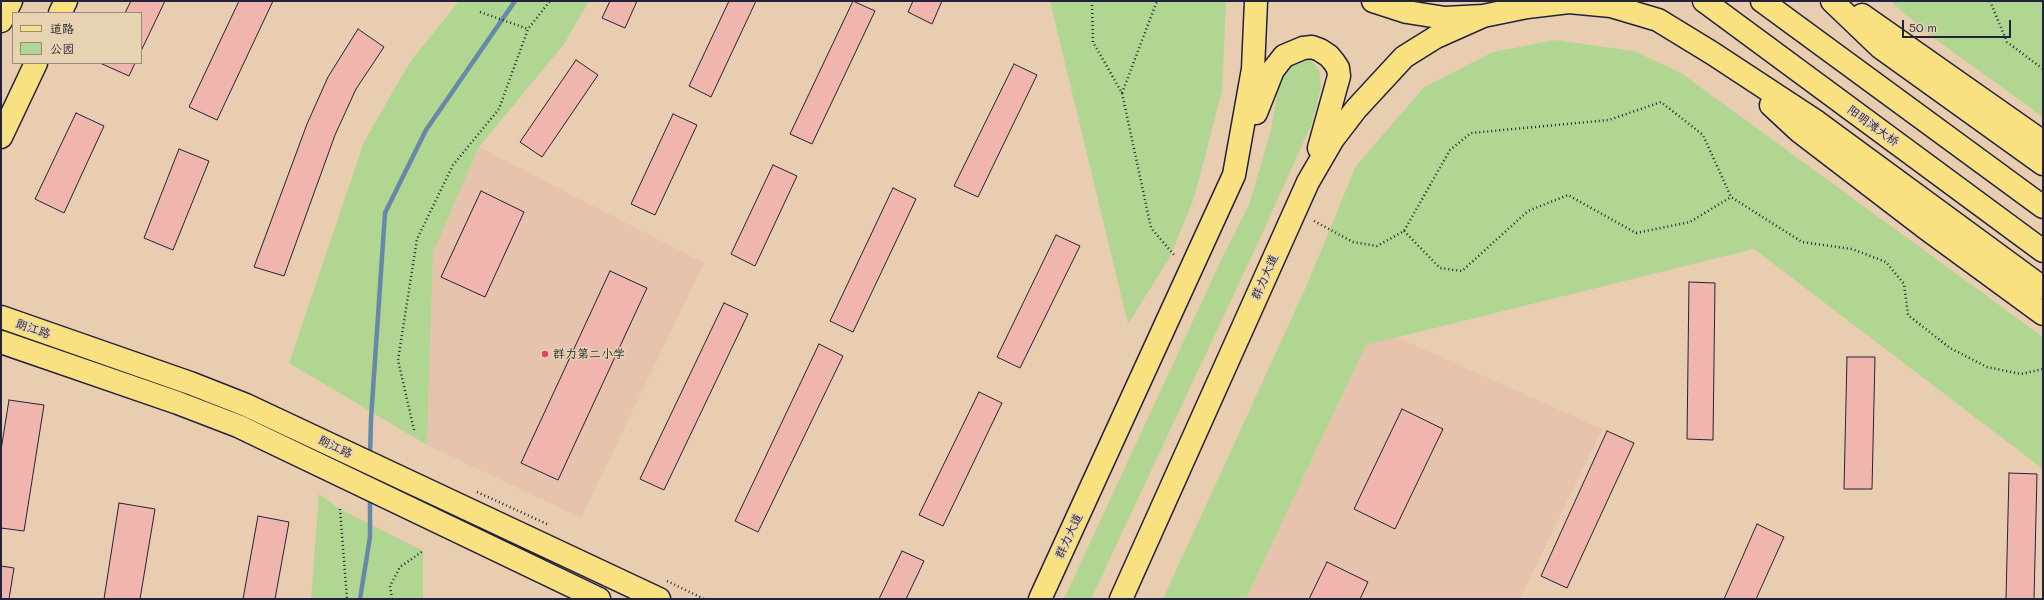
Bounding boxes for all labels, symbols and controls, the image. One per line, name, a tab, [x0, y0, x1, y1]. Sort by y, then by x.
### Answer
legend	[12, 12, 142, 64]
scale bar	[1904, 12, 2013, 38]
text: 50 m	[1909, 19, 1937, 35]
text: 道路	[50, 20, 74, 36]
text: 公园	[50, 40, 74, 56]
street label: 阳明滩大桥	[1844, 103, 1902, 149]
street label: 群力大道	[1249, 252, 1281, 302]
street label: 朗江路	[14, 316, 52, 342]
place label: 群力第二小学	[553, 347, 625, 361]
marker: 群力第二小学	[540, 349, 550, 359]
street label: 朗江路	[316, 433, 354, 461]
street label: 群力大道	[1052, 511, 1086, 561]

